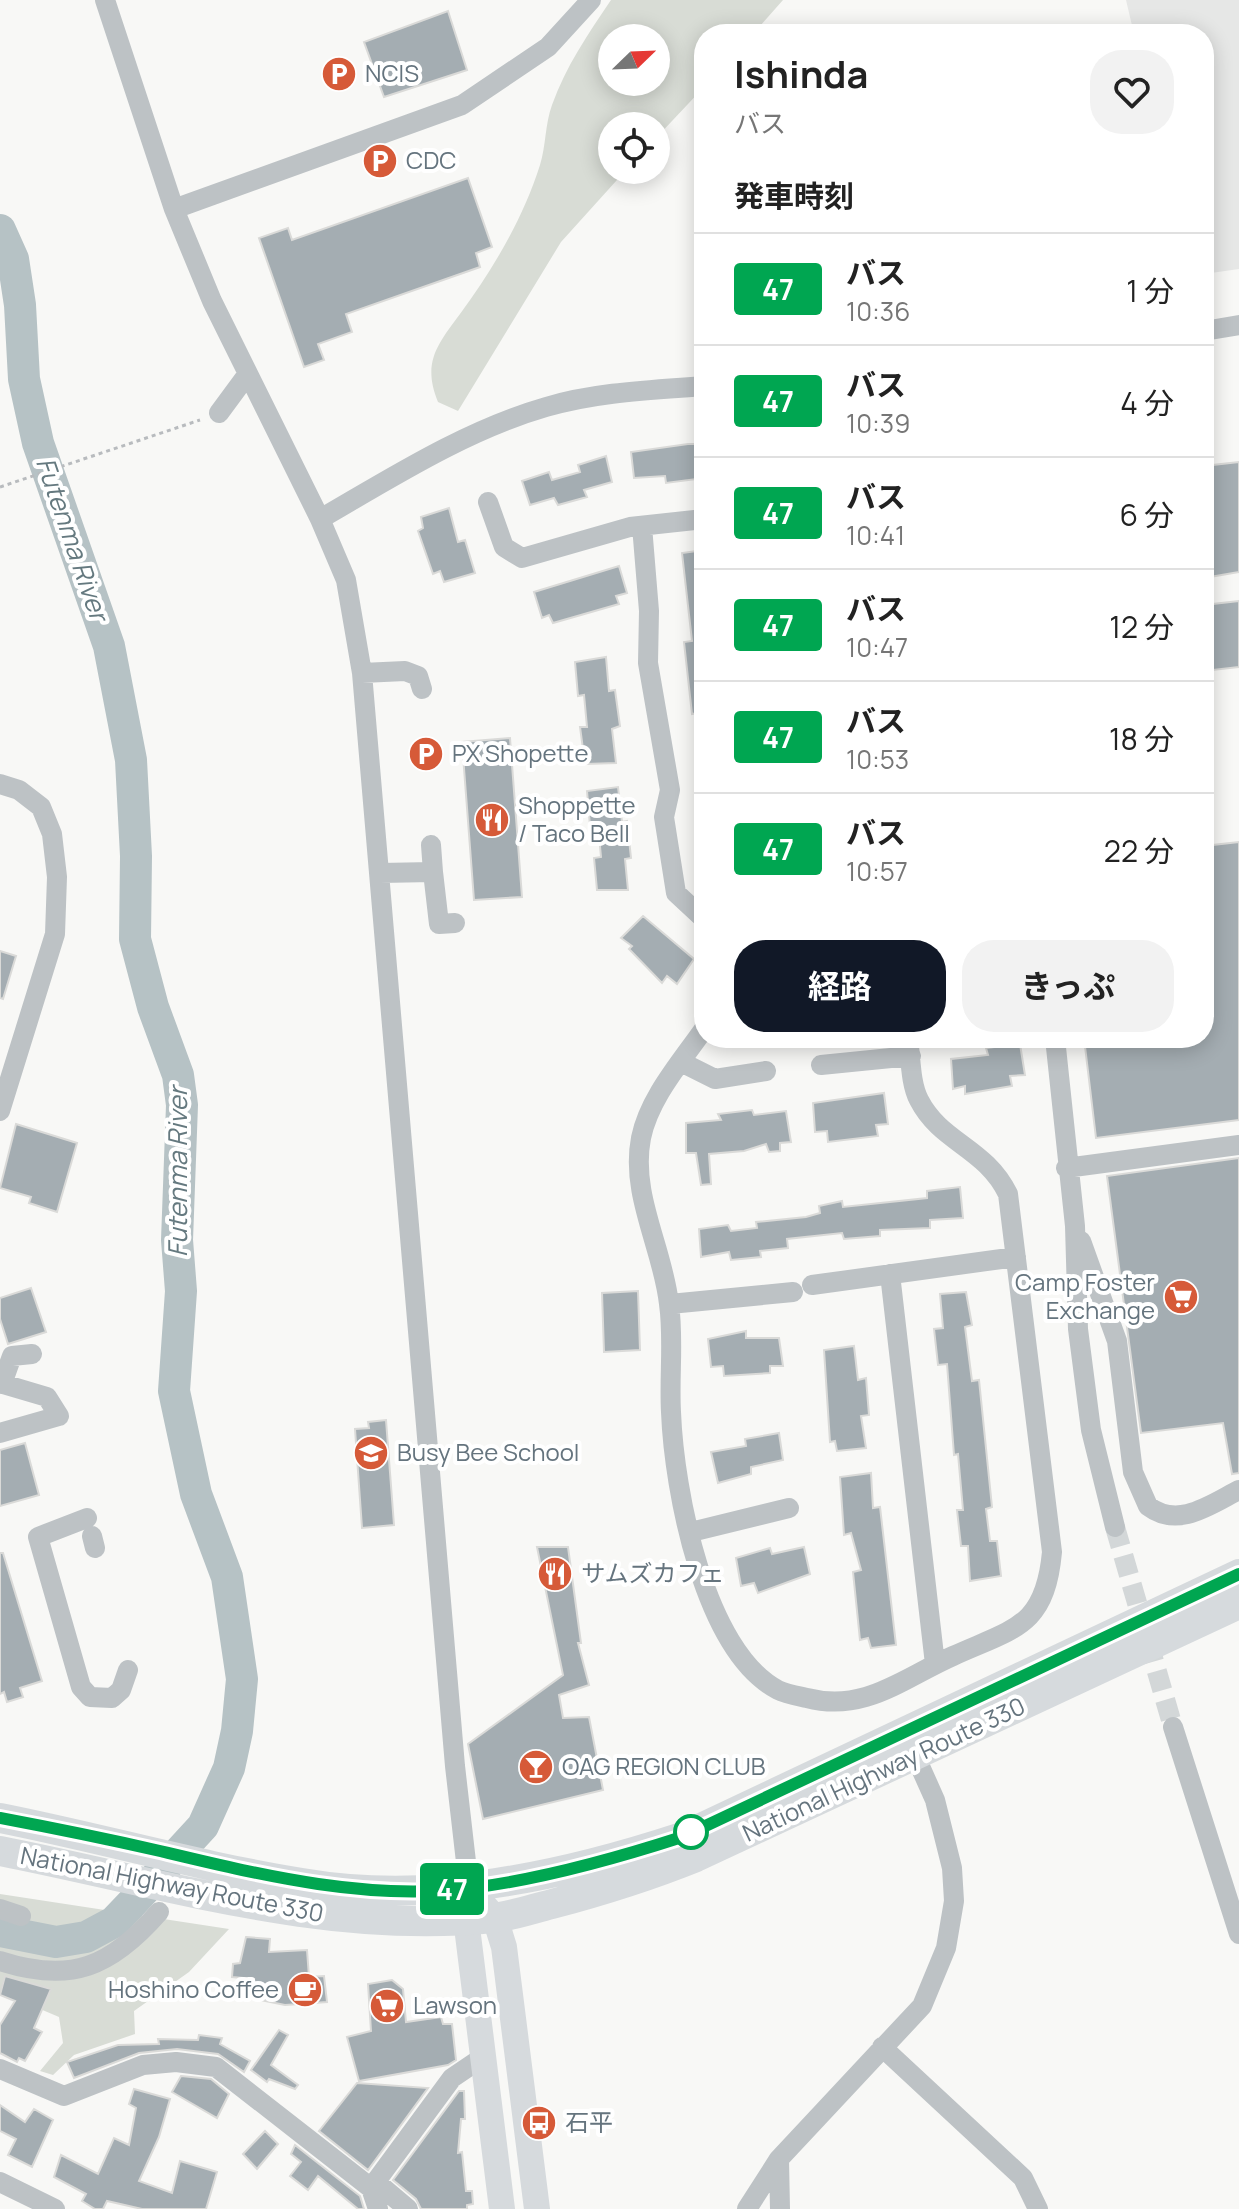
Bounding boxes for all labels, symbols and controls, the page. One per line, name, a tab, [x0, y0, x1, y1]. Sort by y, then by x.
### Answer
north arrow	[598, 24, 670, 96]
map controls	[598, 24, 670, 184]
text: Ishinda	[734, 47, 868, 99]
button: heart	[1090, 50, 1174, 134]
parking icon: NCIS	[320, 55, 358, 93]
place label: NCIS	[365, 56, 419, 89]
text: バス	[734, 105, 786, 141]
button: locate	[598, 112, 670, 184]
parking icon: CDC	[361, 142, 399, 180]
place label: CDC	[406, 143, 456, 176]
text: 発車時刻	[734, 175, 854, 216]
text: バス	[846, 252, 906, 293]
text: 47	[762, 270, 794, 308]
text: 1 分	[1126, 270, 1174, 311]
text: 10:36	[846, 293, 910, 329]
text: バス	[846, 364, 906, 405]
text: 47	[762, 382, 794, 420]
text: 4 分	[1120, 382, 1174, 423]
text: 10:39	[846, 405, 910, 441]
water label: Futenma River	[28, 452, 119, 628]
text: バス	[846, 476, 906, 517]
text: 47	[762, 494, 794, 532]
text: 6 分	[1119, 494, 1174, 535]
text: 10:41	[846, 517, 905, 553]
text: バス	[846, 588, 906, 629]
text: 47	[762, 606, 794, 644]
text: 12 分	[1109, 606, 1174, 647]
text: 10:47	[846, 629, 908, 665]
text: バス	[846, 700, 906, 741]
text: 47	[762, 718, 794, 756]
text: 18 分	[1109, 718, 1174, 759]
parking icon: PX Shopette	[407, 735, 445, 773]
place label: PX Shopette	[452, 736, 588, 769]
text: 10:53	[846, 741, 909, 777]
place label: Shoppette / Taco Bell	[518, 788, 636, 849]
restaurant icon: Shoppette / Taco Bell	[473, 801, 511, 839]
text: バス	[846, 812, 906, 853]
text: 47	[762, 830, 794, 868]
text: 22 分	[1104, 830, 1174, 871]
text: 10:57	[846, 853, 908, 889]
button: 経路	[734, 940, 946, 1032]
button: きっぷ	[962, 940, 1174, 1032]
water label: Futenma River	[159, 1083, 195, 1257]
place label: Camp Foster Exchange	[1015, 1265, 1155, 1326]
supermarket icon: Camp Foster Exchange	[1162, 1278, 1200, 1316]
school or university icon: Busy Bee School	[352, 1434, 390, 1472]
place label: Busy Bee School	[397, 1435, 579, 1468]
restaurant icon: サムズカフェ	[536, 1555, 574, 1593]
place label: サムズカフェ	[581, 1556, 725, 1589]
street label: National Highway Route 330	[737, 1689, 1030, 1849]
bar icon: OAG REGION CLUB	[517, 1748, 555, 1786]
place label: OAG REGION CLUB	[562, 1749, 766, 1782]
unlabelled marker	[674, 1815, 708, 1849]
street label: National Highway Route 330	[18, 1838, 327, 1929]
line badge: 47	[416, 1863, 488, 1915]
text: 47	[436, 1870, 468, 1908]
cafe icon: Hoshino Coffee	[286, 1971, 324, 2009]
place label: Hoshino Coffee	[108, 1972, 279, 2005]
supermarket icon: Lawson	[368, 1987, 406, 2025]
place label: Lawson	[413, 1988, 497, 2021]
bus stop icon: 石平	[520, 2104, 558, 2142]
place label: 石平	[565, 2105, 613, 2138]

